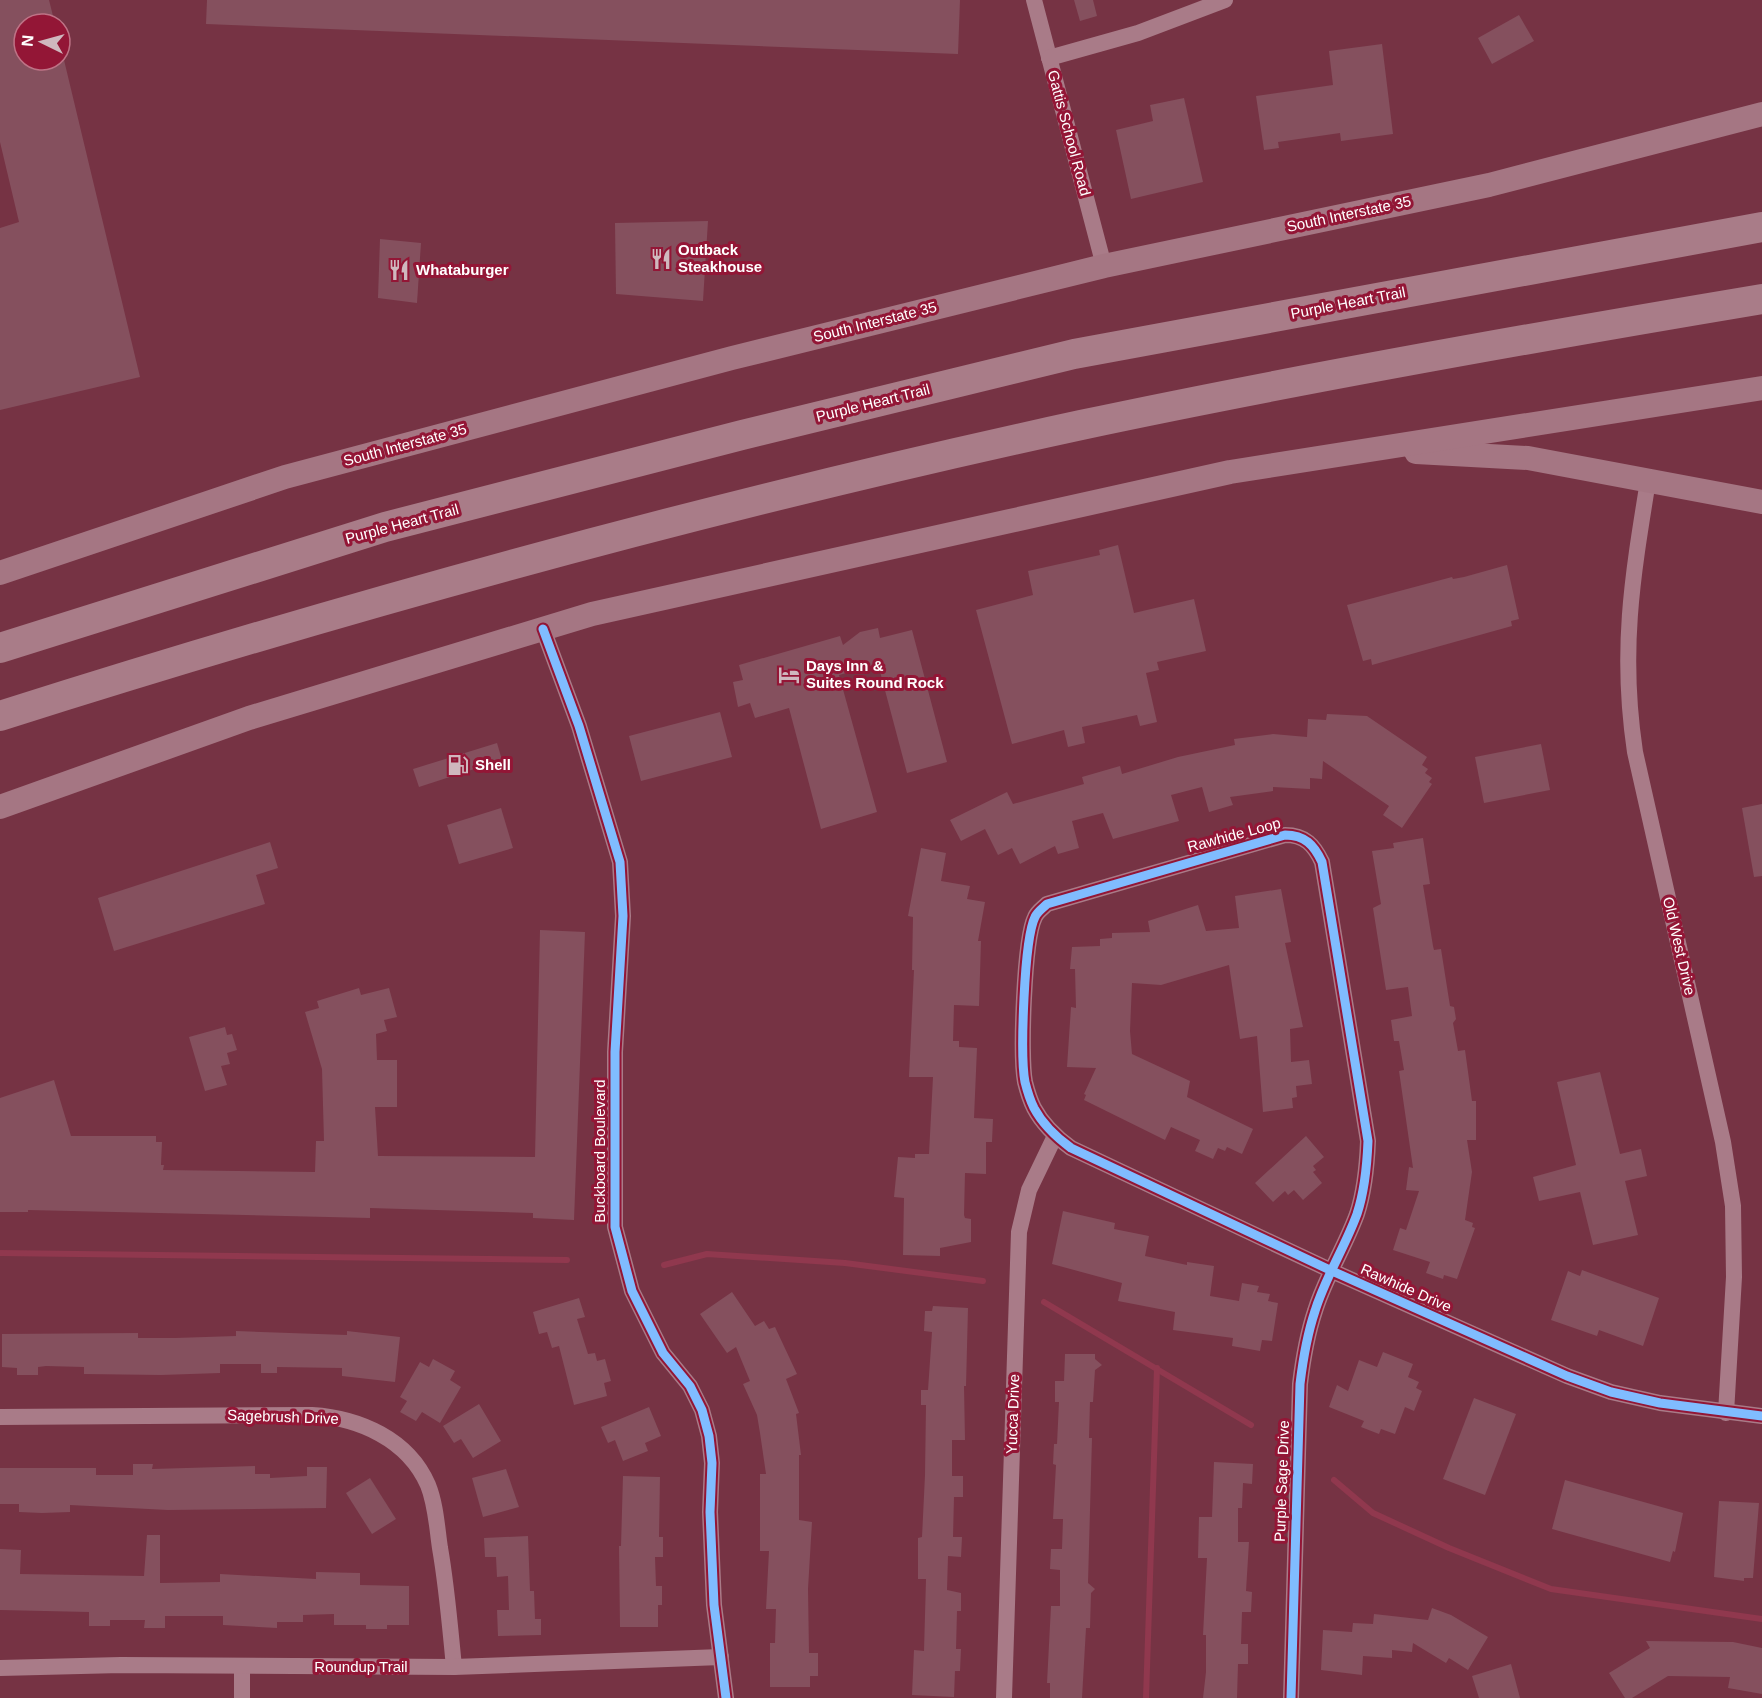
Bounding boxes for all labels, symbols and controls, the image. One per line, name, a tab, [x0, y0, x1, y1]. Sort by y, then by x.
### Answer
north arrow	[12, 12, 72, 72]
text: N	[19, 34, 37, 47]
street label: Gattis School Road	[1045, 68, 1094, 197]
street label: South Interstate 35	[1285, 192, 1413, 235]
place label: Outback Steakhouse	[678, 241, 762, 275]
restaurant icon: Outback Steakhouse	[649, 247, 673, 271]
restaurant icon: Whataburger	[387, 258, 411, 282]
place label: Whataburger	[416, 261, 509, 278]
street label: Purple Heart Trail	[1289, 283, 1407, 322]
street label: South Interstate 35	[811, 298, 938, 345]
street label: Purple Heart Trail	[814, 380, 932, 425]
street label: South Interstate 35	[341, 420, 468, 469]
street label: Purple Heart Trail	[343, 500, 460, 547]
place label: Days Inn & Suites Round Rock	[806, 657, 944, 691]
hotel icon: Days Inn & Suites Round Rock	[777, 663, 801, 687]
fuel station icon: Shell	[446, 753, 470, 777]
place label: Shell	[475, 756, 511, 773]
street label: Rawhide Loop	[1185, 814, 1282, 855]
street label: Old West Drive	[1660, 895, 1699, 997]
street label: Buckboard Boulevard	[591, 1079, 608, 1223]
street label: Rawhide Drive	[1358, 1260, 1454, 1315]
street label: Yucca Drive	[1003, 1374, 1022, 1454]
street label: Sagebrush Drive	[227, 1406, 339, 1427]
street label: Purple Sage Drive	[1271, 1420, 1292, 1542]
street label: Roundup Trail	[314, 1658, 408, 1675]

